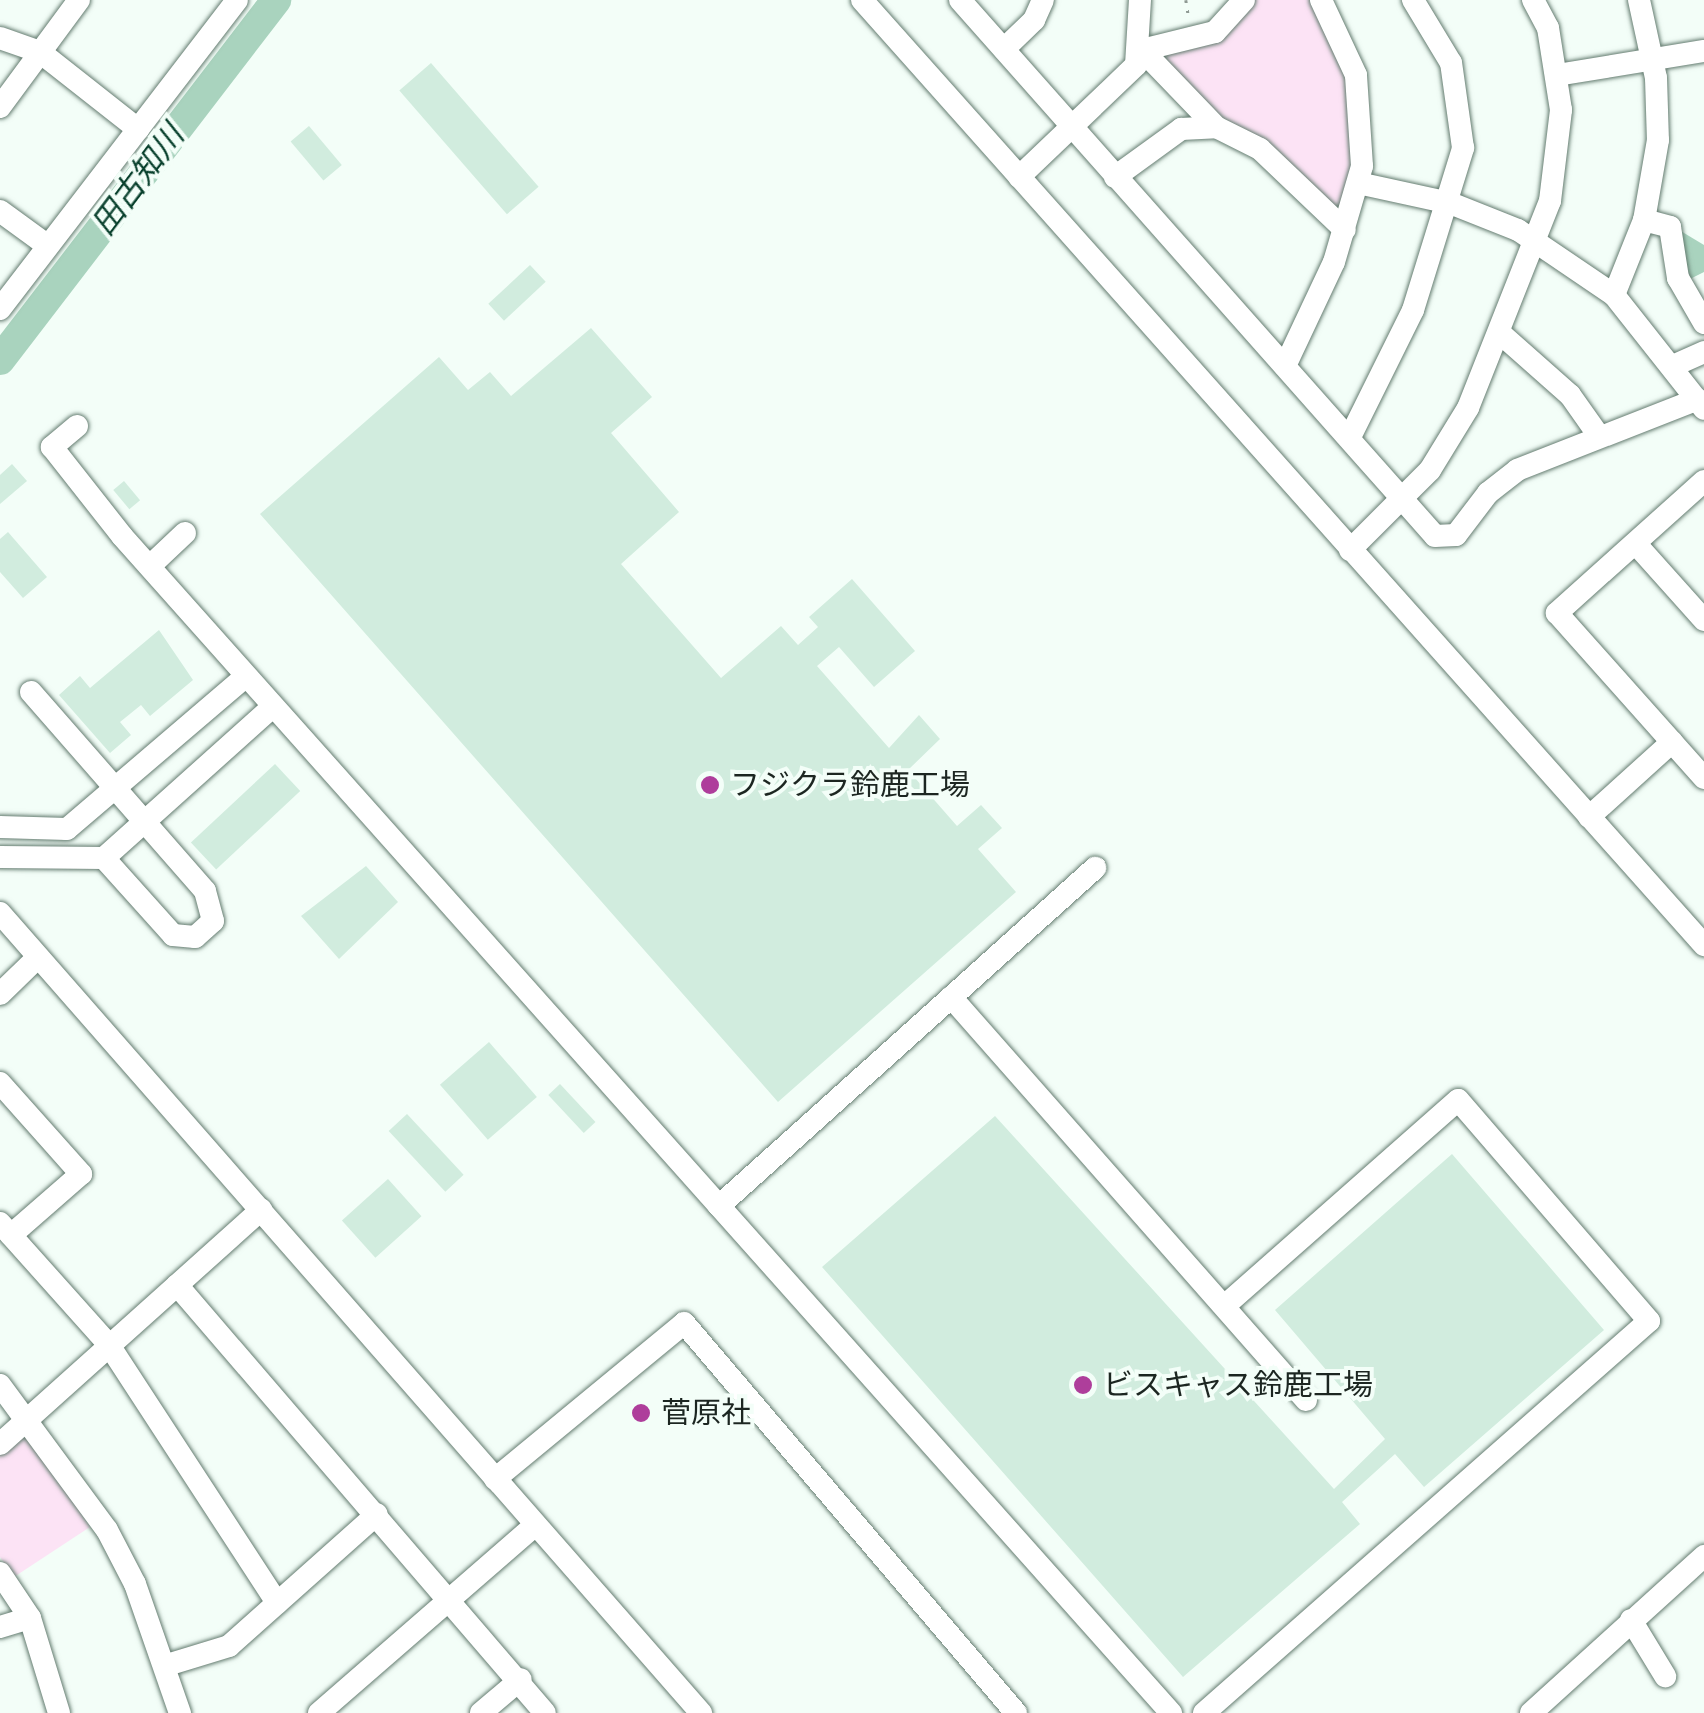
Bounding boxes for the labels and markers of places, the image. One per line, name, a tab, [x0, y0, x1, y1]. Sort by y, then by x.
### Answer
place label: フジクラ鈴鹿工場	[730, 767, 970, 803]
marker: フジクラ鈴鹿工場	[699, 774, 721, 796]
place label: ビスキャス鈴鹿工場	[1103, 1367, 1373, 1403]
marker: ビスキャス鈴鹿工場	[1072, 1374, 1094, 1396]
place label: 菅原社	[661, 1395, 751, 1431]
marker: 菅原社	[630, 1402, 652, 1424]

